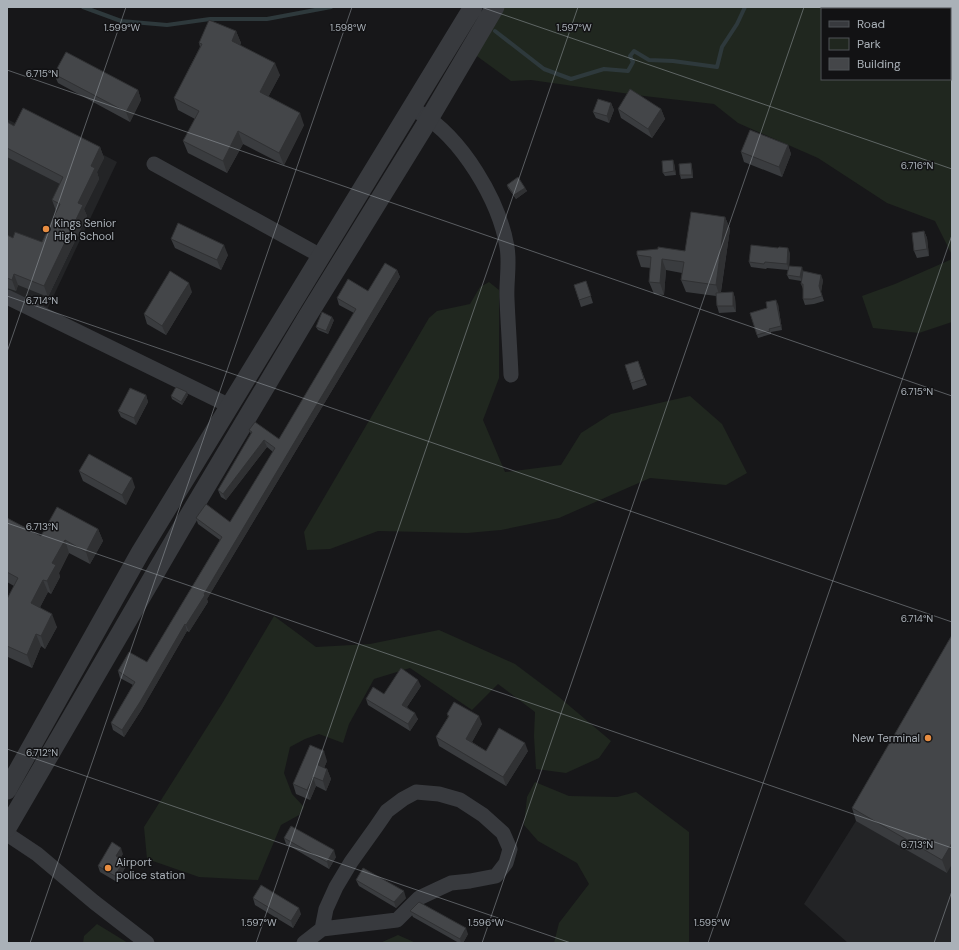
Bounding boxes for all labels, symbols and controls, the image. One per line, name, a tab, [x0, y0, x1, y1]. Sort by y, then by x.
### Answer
legend	[821, 8, 951, 80]
text: Road	[857, 16, 885, 32]
text: 1.599°W	[104, 21, 141, 34]
text: 1.598°W	[330, 21, 366, 34]
text: 1.597°W	[556, 21, 592, 34]
text: Park	[857, 36, 881, 52]
text: Building	[857, 56, 901, 72]
text: 6.715°N	[26, 67, 58, 80]
text: 6.716°N	[901, 159, 933, 172]
place label: Kings Senior High School	[54, 216, 116, 243]
marker: Kings Senior High School	[41, 224, 51, 234]
text: 6.714°N	[26, 294, 58, 307]
text: 6.715°N	[901, 385, 933, 398]
text: 6.713°N	[26, 520, 58, 533]
text: 6.714°N	[901, 612, 933, 625]
place label: New Terminal	[852, 731, 920, 745]
marker: New Terminal	[923, 733, 933, 743]
text: 6.712°N	[26, 746, 58, 759]
text: 6.713°N	[901, 838, 933, 851]
place label: Airport police station	[116, 855, 185, 882]
marker: Airport police station	[103, 863, 113, 873]
text: 1.597°W	[241, 916, 277, 929]
text: 1.596°W	[468, 916, 505, 929]
text: 1.595°W	[694, 916, 731, 929]

